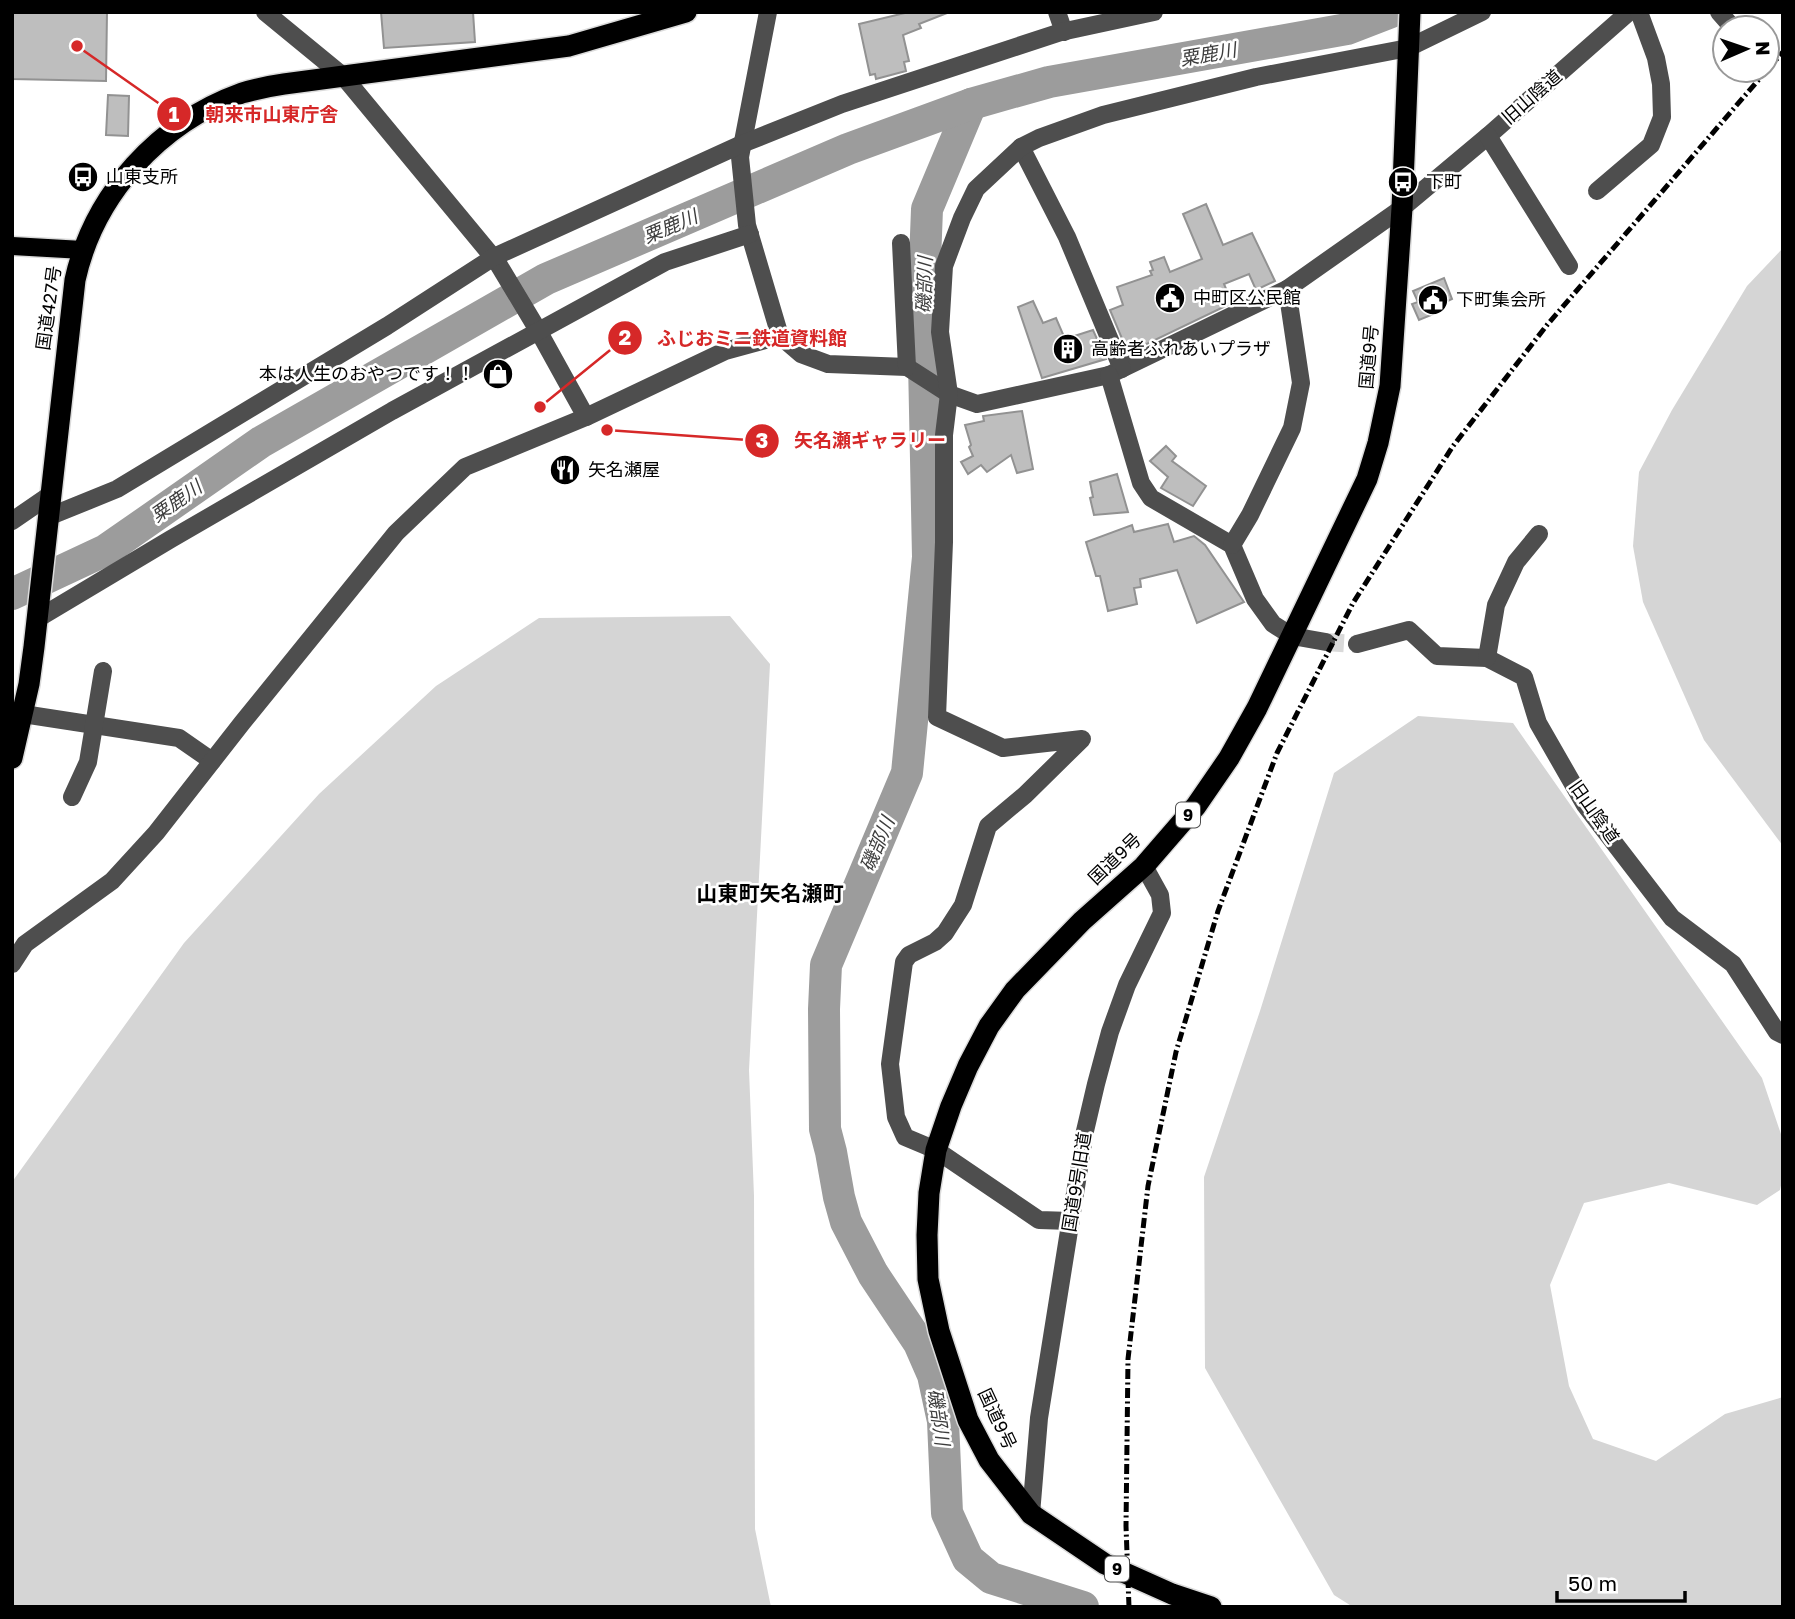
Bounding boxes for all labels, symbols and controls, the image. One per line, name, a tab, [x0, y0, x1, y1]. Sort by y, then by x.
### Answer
north arrow	[1711, 14, 1781, 84]
water label: 粟鹿川	[1178, 37, 1240, 70]
text: N	[1752, 41, 1775, 56]
street label: 旧山陰道	[1497, 64, 1566, 128]
callout: 朝来市山東庁舎	[157, 94, 353, 134]
text: 1	[169, 101, 180, 127]
text: 朝来市山東庁舎	[205, 102, 339, 125]
bus stop icon: 山東支所	[66, 160, 100, 194]
place label: 山東支所	[106, 165, 178, 187]
bus stop icon: 下町	[1386, 165, 1420, 199]
place label: 下町	[1426, 170, 1462, 192]
water label: 粟鹿川	[639, 203, 702, 247]
water label: 磯部川	[911, 254, 936, 314]
street label: 国道427号	[31, 264, 65, 351]
public building icon: 中町区公民館	[1153, 281, 1187, 315]
public building icon: 下町集会所	[1416, 283, 1450, 317]
place label: 中町区公民館	[1193, 286, 1301, 308]
place label: 下町集会所	[1456, 288, 1546, 310]
callout: ふじおミニ鉄道資料館	[608, 318, 861, 358]
text: 2	[619, 324, 632, 350]
street label: 国道9号	[1354, 324, 1382, 390]
text: ふじおミニ鉄道資料館	[657, 326, 847, 349]
building icon: 高齢者ふれあいプラザ	[1051, 332, 1085, 366]
place label: 高齢者ふれあいプラザ	[1091, 337, 1271, 359]
shop icon: 本は人生のおやつです！！	[481, 357, 515, 391]
place label: 本は人生のおやつです！！	[259, 362, 475, 384]
callout: 矢名瀬ギャラリー	[745, 421, 960, 461]
text: 3	[756, 427, 768, 453]
text: 矢名瀬ギャラリー	[794, 428, 946, 451]
restaurant icon: 矢名瀬屋	[548, 453, 582, 487]
place label: 矢名瀬屋	[588, 458, 660, 480]
water label: 粟鹿川	[146, 474, 207, 526]
street label: 旧山陰道	[1565, 776, 1624, 847]
road number: 9	[1176, 802, 1200, 828]
water label: 磯部川	[855, 811, 899, 875]
street label: 国道9号	[1083, 828, 1145, 889]
district label: 山東町矢名瀬町	[697, 880, 844, 906]
street label: 国道9号旧道	[1057, 1130, 1095, 1233]
street label: 国道9号	[974, 1385, 1022, 1453]
water label: 磯部川	[924, 1387, 955, 1449]
road number: 9	[1105, 1556, 1129, 1582]
scale bar	[1557, 1560, 1685, 1604]
text: 50 m	[1568, 1570, 1617, 1596]

